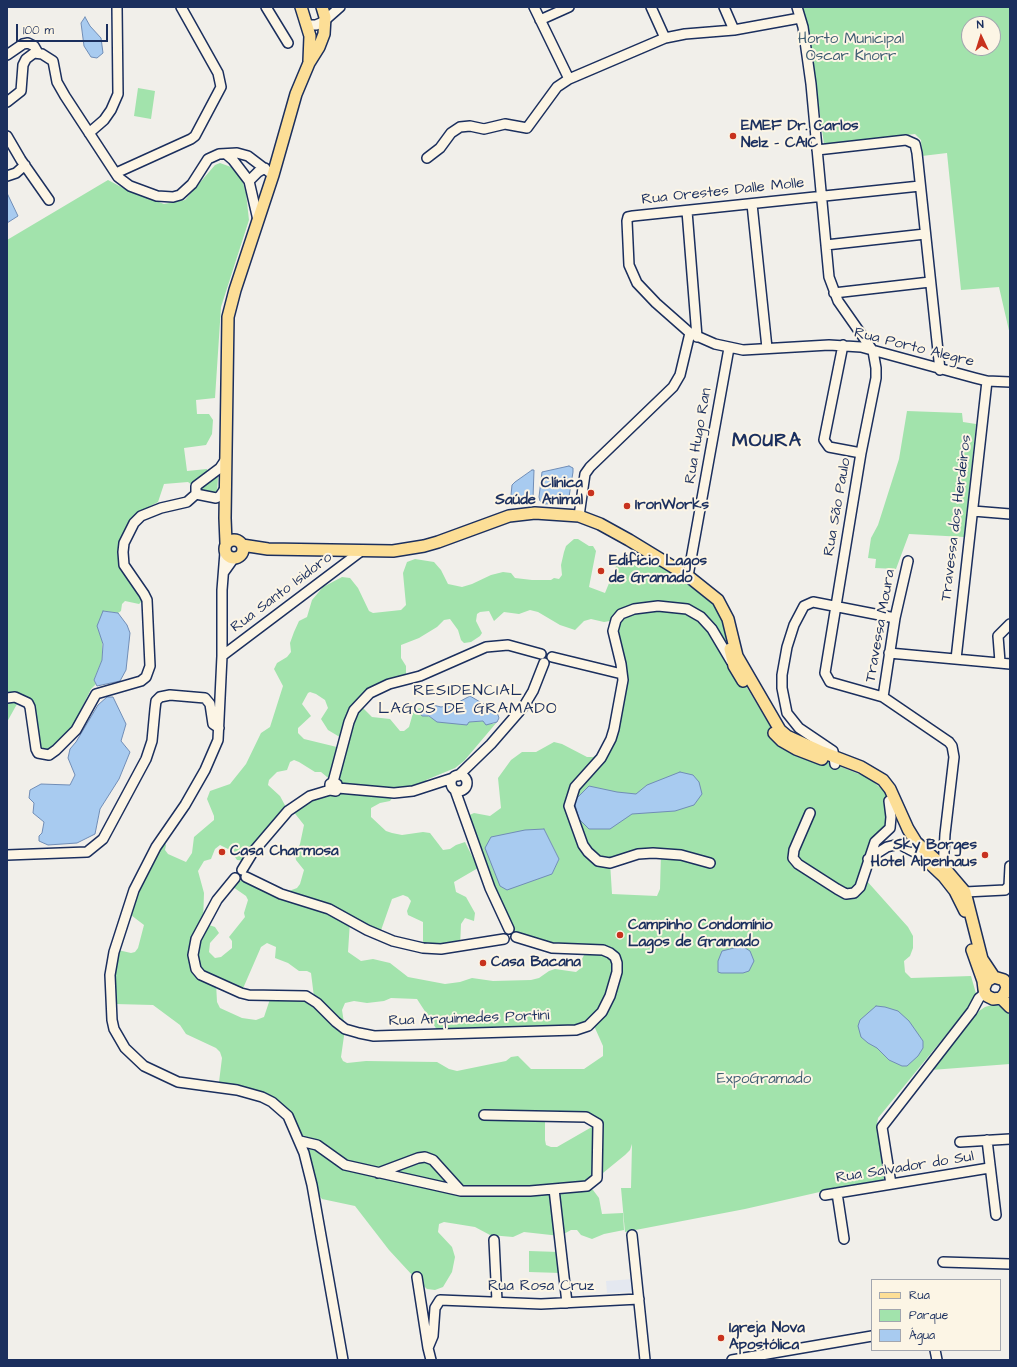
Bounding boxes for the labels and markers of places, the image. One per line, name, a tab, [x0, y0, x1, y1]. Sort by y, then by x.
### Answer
place label: EMEF Dr. Carlos Nelz - CAIC	[741, 118, 859, 153]
marker: EMEF Dr. Carlos Nelz - CAIC	[728, 131, 738, 141]
place label: Clínica Saúde Animal	[495, 475, 583, 510]
marker: Clínica Saúde Animal	[586, 488, 596, 498]
place label: IronWorks	[635, 497, 709, 515]
marker: IronWorks	[622, 501, 632, 511]
place label: Edifício Lagos de Gramado	[609, 553, 707, 588]
marker: Edifício Lagos de Gramado	[596, 566, 606, 576]
place label: Sky Borges Hotel Alpenhaus	[871, 837, 977, 872]
place label: Casa Charmosa	[230, 843, 339, 861]
marker: Casa Charmosa	[217, 847, 227, 857]
marker: Sky Borges Hotel Alpenhaus	[980, 850, 990, 860]
place label: Campinho Condomínio Lagos de Gramado	[628, 917, 773, 952]
marker: Campinho Condomínio Lagos de Gramado	[615, 930, 625, 940]
place label: Casa Bacana	[491, 954, 581, 972]
marker: Casa Bacana	[478, 958, 488, 968]
place label: Igreja Nova Apostólica	[729, 1320, 805, 1355]
marker: Igreja Nova Apostólica	[716, 1333, 726, 1343]

